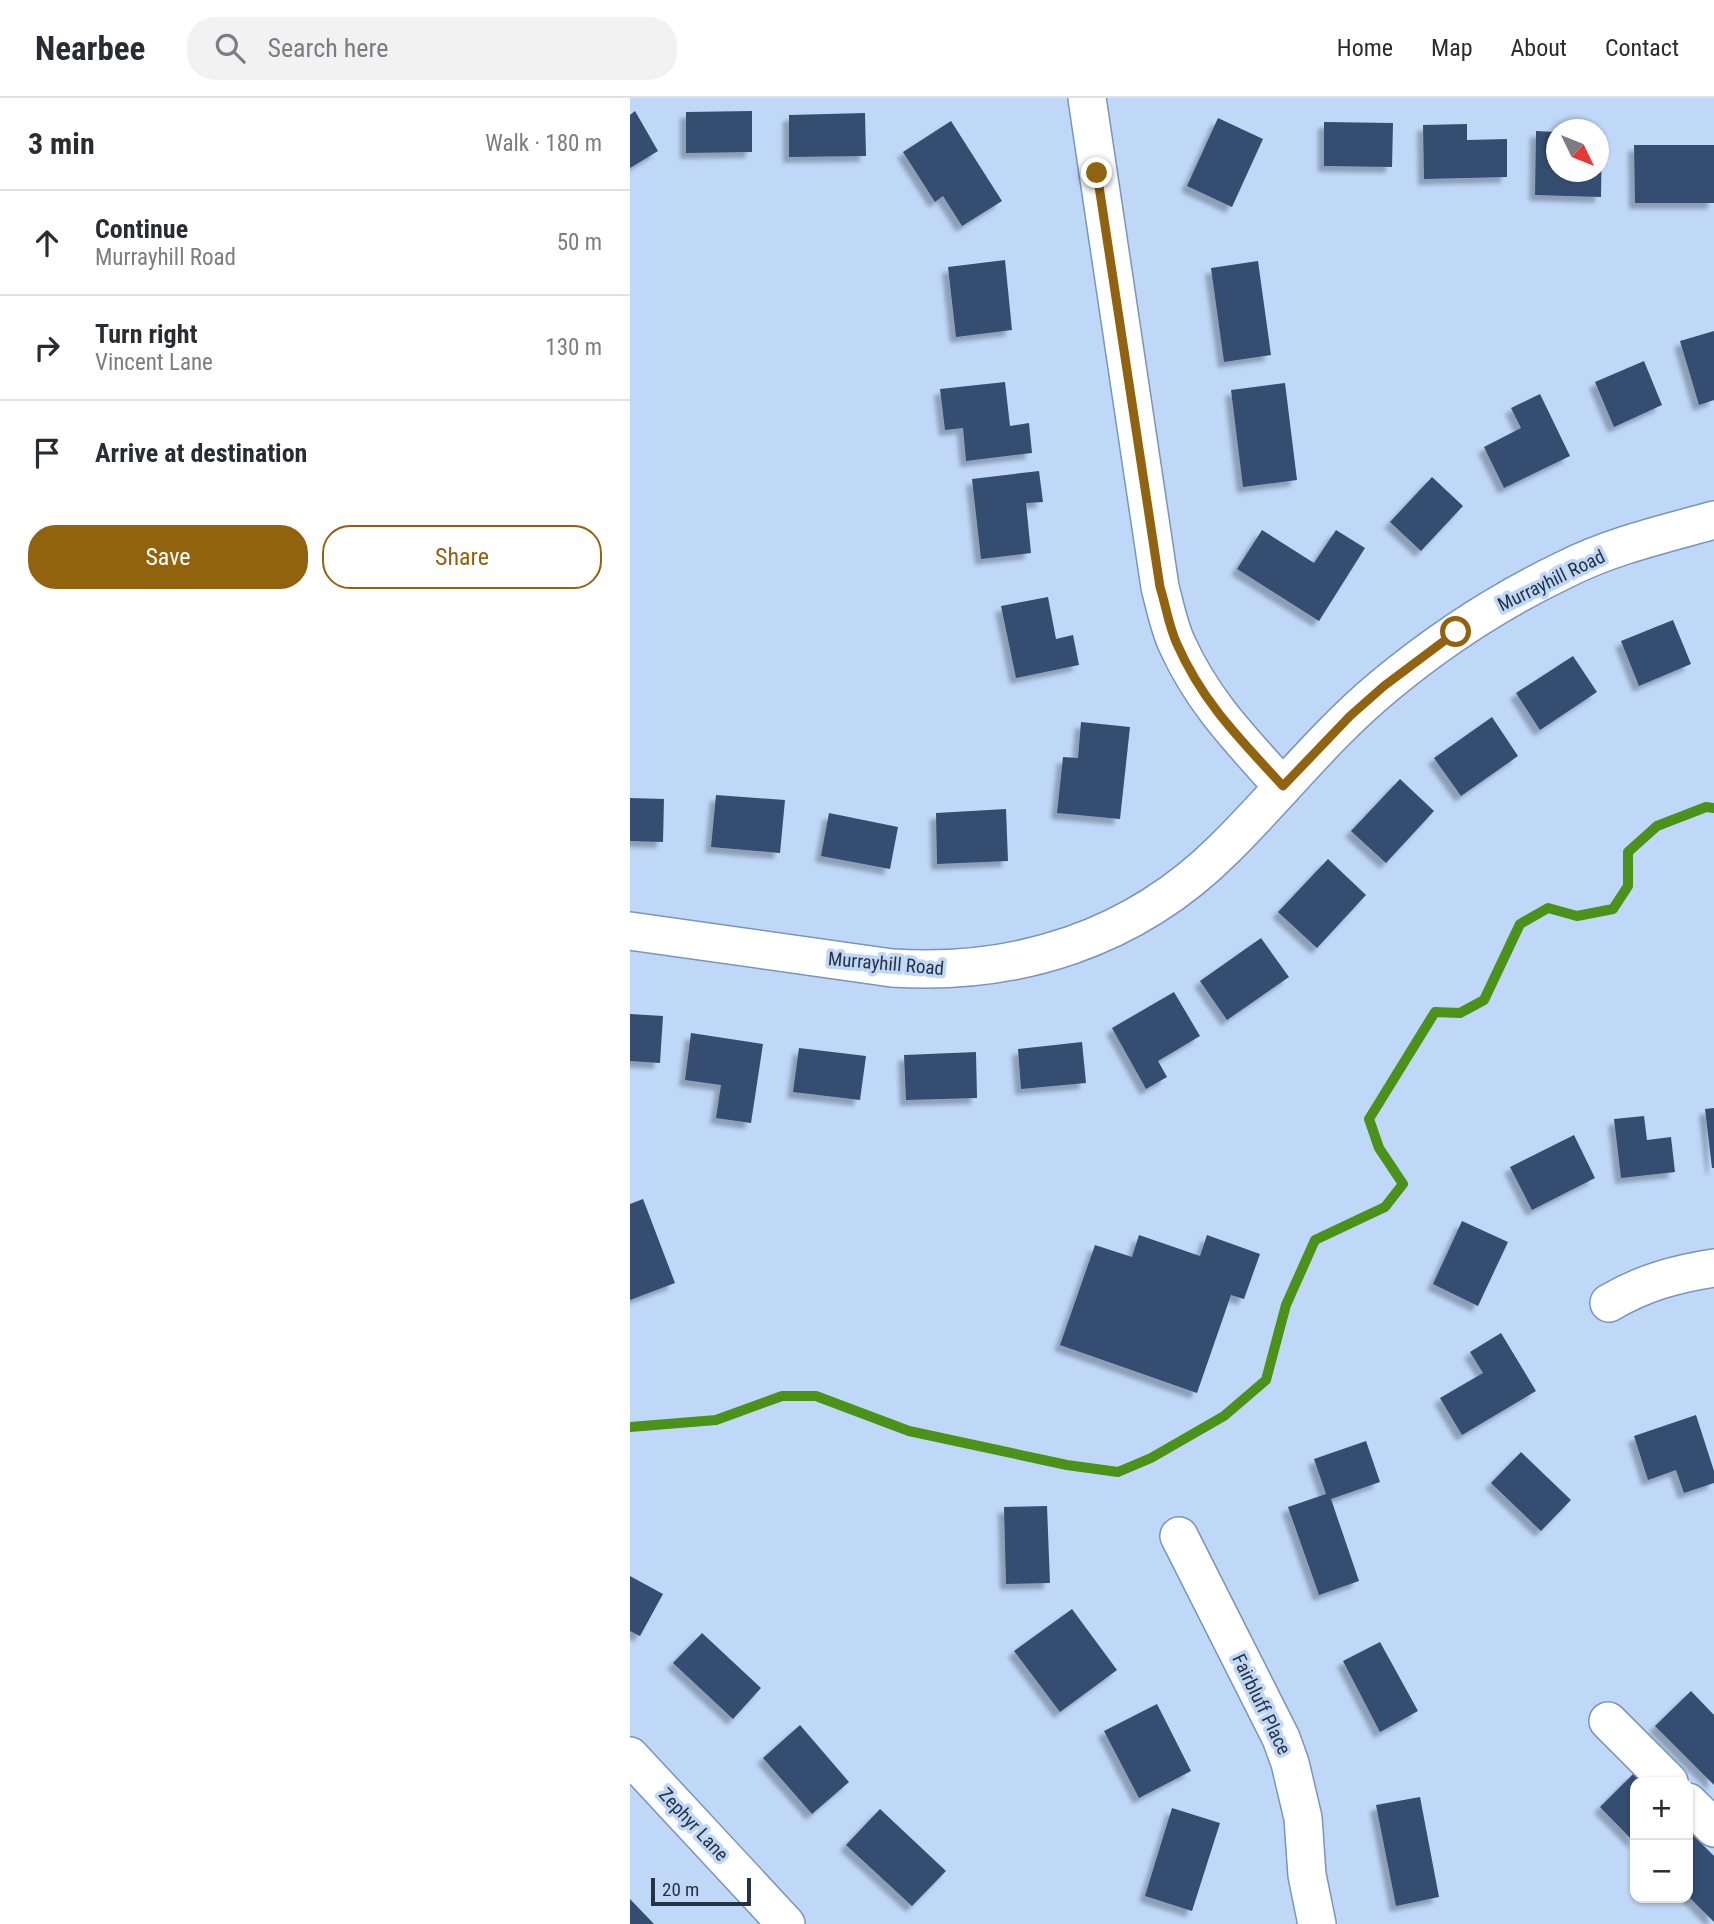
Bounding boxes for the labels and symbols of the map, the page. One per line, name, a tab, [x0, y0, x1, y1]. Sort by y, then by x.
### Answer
north arrow	[1546, 119, 1609, 182]
route end	[1081, 157, 1112, 188]
street label: Murrayhill Road	[1494, 545, 1609, 616]
route start	[1440, 616, 1471, 647]
street label: Murrayhill Road	[827, 947, 945, 980]
street label: Fairbluff Place	[1227, 1650, 1296, 1758]
street label: Zephyr Lane	[654, 1783, 733, 1866]
scale bar	[651, 1875, 751, 1907]

